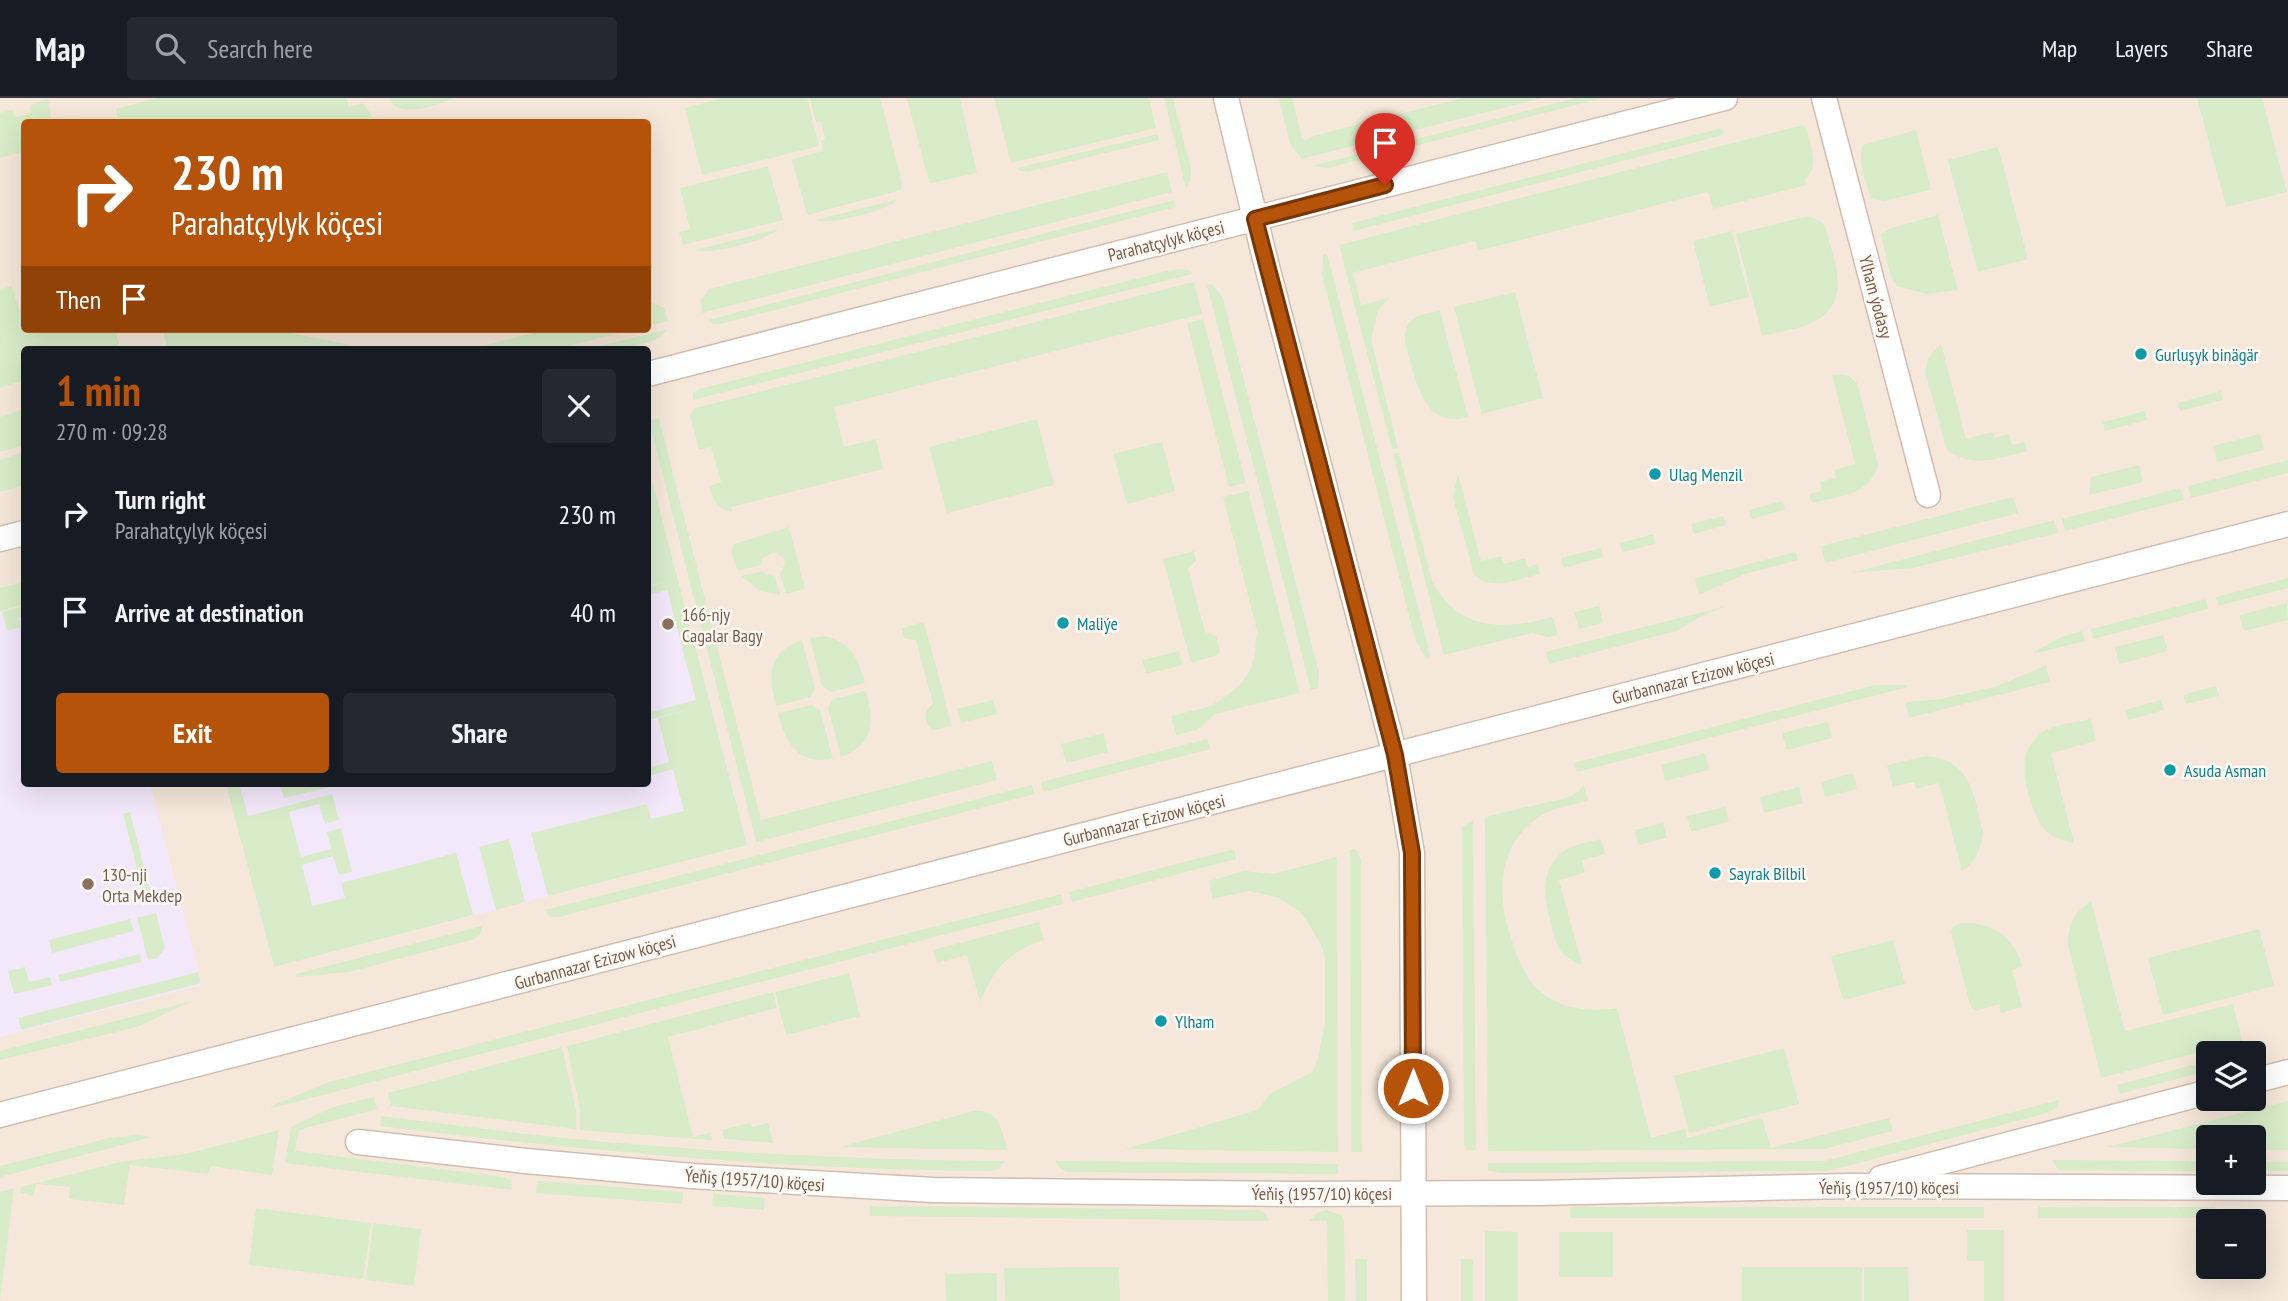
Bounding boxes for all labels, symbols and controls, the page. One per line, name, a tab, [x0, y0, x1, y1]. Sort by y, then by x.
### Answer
search box	[127, 17, 617, 80]
text: Map	[35, 27, 85, 70]
icon: search	[151, 29, 189, 67]
text: Search here	[207, 32, 313, 65]
text: Map	[2042, 33, 2077, 64]
text: Layers	[2115, 33, 2168, 64]
text: Share	[2206, 33, 2253, 64]
pin	[1355, 113, 1415, 185]
icon: arrive	[1366, 124, 1404, 162]
text: 230 m	[171, 140, 284, 204]
icon: right	[56, 147, 147, 238]
text: Parahatçylyk köçesi	[171, 202, 383, 244]
street label: Parahatçylyk köçesi	[1105, 215, 1227, 267]
street label: Ylham ýodasy	[1854, 253, 1898, 341]
icon: arrive	[115, 280, 153, 318]
text: Then	[56, 283, 101, 316]
place label: Gurluşyk binägär	[2155, 343, 2259, 366]
marker: Gurluşyk binägär	[2133, 346, 2149, 362]
text: 1 min	[56, 363, 141, 418]
button: close	[542, 369, 616, 443]
text: 270 m · 09:28	[56, 417, 168, 446]
place label: Ulag Menzil	[1669, 463, 1744, 486]
marker: Ulag Menzil	[1647, 466, 1663, 482]
text: Turn right	[115, 483, 206, 516]
icon: right	[56, 495, 94, 533]
text: 230 m	[558, 498, 616, 531]
text: Parahatçylyk köçesi	[115, 516, 267, 545]
icon: arrive	[56, 593, 94, 631]
text: Arrive at destination	[115, 596, 304, 629]
text: 40 m	[570, 596, 616, 629]
place label: 166-njy Cagalar Bagy	[682, 603, 763, 647]
place label: Maliýe	[1077, 612, 1118, 635]
marker: Maliýe	[1055, 615, 1071, 631]
marker: 166-njy Cagalar Bagy	[660, 616, 676, 632]
street label: Gurbannazar Ezizow köçesi	[1610, 647, 1776, 709]
button: Exit	[56, 693, 329, 773]
button: Share	[343, 693, 616, 773]
place label: Asuda Asman	[2184, 759, 2266, 782]
marker: Asuda Asman	[2162, 762, 2178, 778]
street label: Gurbannazar Ezizow köçesi	[1061, 789, 1227, 851]
place label: Sayrak Bilbil	[1729, 862, 1806, 885]
place label: 130-nji Orta Mekdep	[102, 863, 182, 907]
marker: Sayrak Bilbil	[1707, 865, 1723, 881]
marker: 130-nji Orta Mekdep	[80, 876, 96, 892]
street label: Gurbannazar Ezizow köçesi	[512, 929, 678, 995]
place label: Ylham	[1175, 1010, 1214, 1033]
marker: Ylham	[1153, 1013, 1169, 1029]
map controls	[2196, 1041, 2266, 1279]
button: layers	[2196, 1041, 2266, 1111]
position arrow	[1376, 1051, 1450, 1125]
button: +	[2196, 1125, 2266, 1195]
street label: Ýeňiş (1957/10) köçesi	[684, 1164, 826, 1196]
street label: Ýeňiş (1957/10) köçesi	[1819, 1176, 1959, 1199]
street label: Ýeňiş (1957/10) köçesi	[1252, 1182, 1392, 1205]
button: −	[2196, 1209, 2266, 1279]

